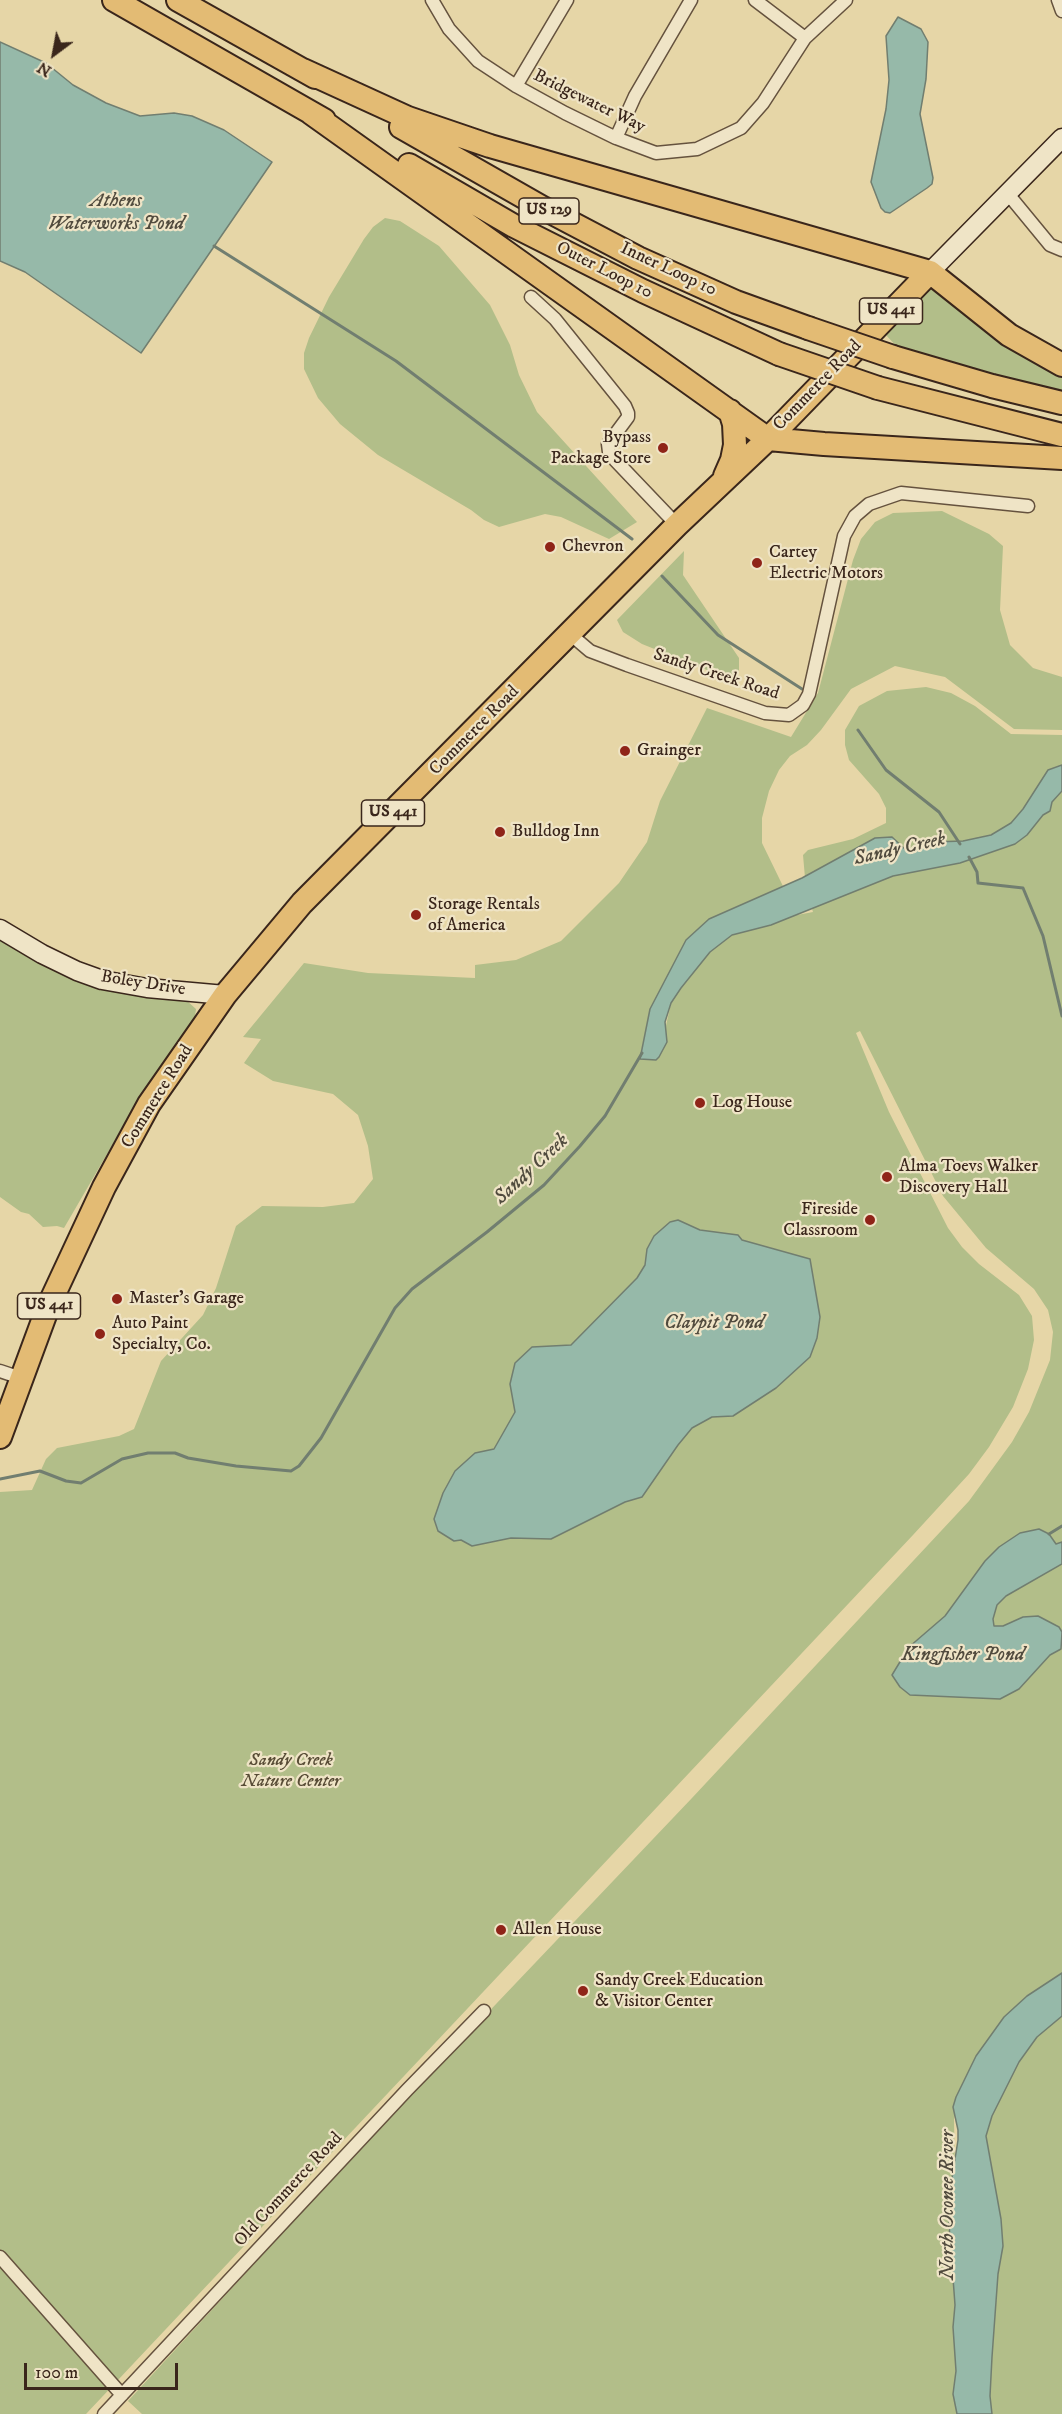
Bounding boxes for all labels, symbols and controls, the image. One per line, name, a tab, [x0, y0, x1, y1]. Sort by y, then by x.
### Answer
north arrow	[24, 24, 84, 84]
text: N	[34, 57, 55, 81]
street label: Bridgewater Way	[529, 66, 649, 138]
water label: Athens Waterworks Pond	[48, 190, 184, 237]
road number: US 129	[519, 198, 579, 224]
street label: Outer Loop 10	[552, 238, 656, 304]
street label: Inner Loop 10	[616, 238, 720, 302]
road number: US 441	[860, 298, 922, 324]
street label: Commerce Road	[769, 336, 867, 436]
place label: Bypass Package Store	[550, 427, 651, 470]
marker: Bypass Package Store	[656, 441, 670, 455]
place label: Chevron	[562, 536, 624, 558]
marker: Chevron	[543, 540, 557, 554]
place label: Cartey Electric Motors	[769, 542, 883, 584]
marker: Cartey Electric Motors	[750, 556, 764, 570]
street label: Sandy Creek Road	[650, 644, 782, 706]
street label: Commerce Road	[426, 682, 524, 780]
place label: Grainger	[637, 740, 701, 762]
marker: Grainger	[618, 744, 632, 758]
road number: US 441	[362, 800, 424, 826]
place label: Bulldog Inn	[512, 821, 599, 843]
marker: Bulldog Inn	[493, 825, 507, 839]
water label: Sandy Creek	[852, 828, 948, 872]
place label: Storage Rentals of America	[428, 894, 540, 936]
marker: Storage Rentals of America	[409, 908, 423, 922]
street label: Boley Drive	[99, 967, 187, 1001]
street label: Commerce Road	[118, 1041, 198, 1153]
place label: Log House	[712, 1092, 792, 1114]
marker: Log House	[693, 1096, 707, 1110]
water label: Sandy Creek	[490, 1129, 574, 1211]
place label: Alma Toevs Walker Discovery Hall	[899, 1156, 1038, 1198]
marker: Alma Toevs Walker Discovery Hall	[880, 1170, 894, 1184]
place label: Fireside Classroom	[783, 1199, 858, 1242]
marker: Fireside Classroom	[863, 1213, 877, 1227]
place label: Master's Garage	[129, 1288, 244, 1310]
marker: Master's Garage	[110, 1292, 124, 1306]
road number: US 441	[17, 1293, 80, 1319]
water label: Claypit Pond	[664, 1312, 764, 1336]
place label: Auto Paint Specialty, Co.	[112, 1313, 211, 1356]
marker: Auto Paint Specialty, Co.	[93, 1327, 107, 1341]
water label: Kingfisher Pond	[902, 1644, 1024, 1668]
park label: Sandy Creek Nature Center	[241, 1750, 341, 1792]
place label: Allen House	[513, 1919, 602, 1941]
marker: Allen House	[494, 1923, 508, 1937]
place label: Sandy Creek Education & Visitor Center	[595, 1970, 763, 2012]
marker: Sandy Creek Education & Visitor Center	[576, 1984, 590, 1998]
street label: Old Commerce Road	[230, 2128, 348, 2252]
water label: North Oconee River	[937, 2130, 961, 2280]
scale bar	[27, 2351, 182, 2389]
text: 100 m	[35, 2362, 78, 2384]

